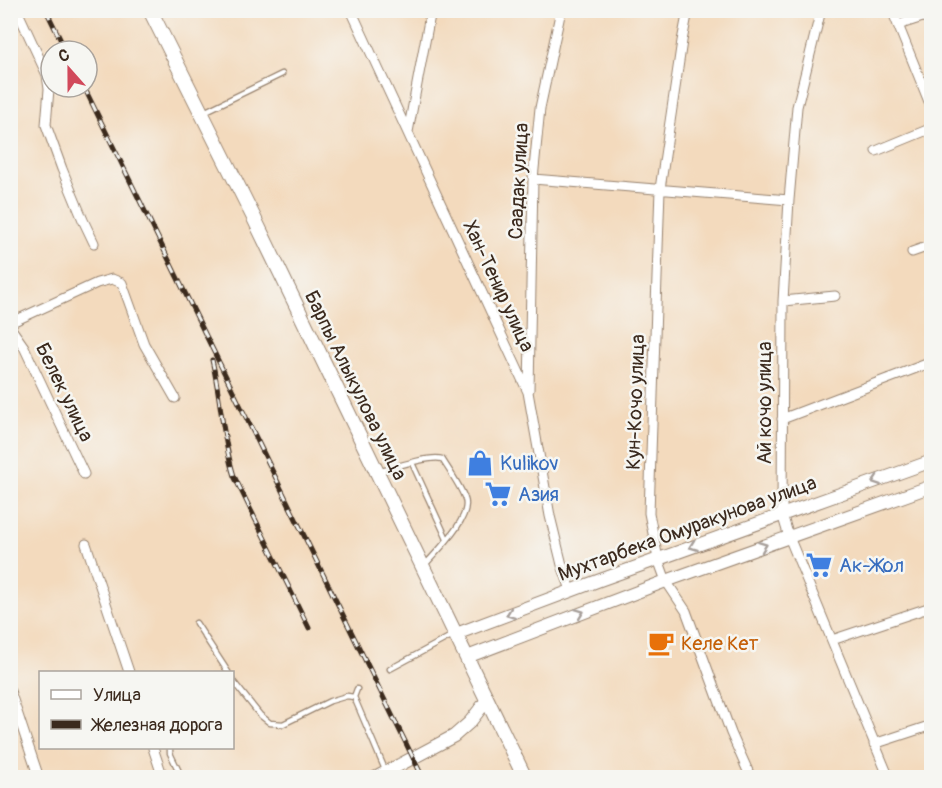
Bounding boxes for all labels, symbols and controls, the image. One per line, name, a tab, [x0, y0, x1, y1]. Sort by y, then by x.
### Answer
north arrow	[39, 39, 99, 99]
text: С	[56, 45, 72, 67]
street label: Саадак улица	[503, 122, 534, 240]
street label: Хан-Тенир улица	[457, 217, 540, 356]
street label: Барпы Алыкулова улица	[299, 286, 412, 484]
street label: Кун-Кочо улица	[621, 334, 650, 470]
street label: Белек улица	[30, 339, 99, 446]
street label: Ай кочо улица	[752, 342, 777, 464]
shop icon: Kulikov	[465, 448, 495, 478]
place label: Kulikov	[500, 451, 559, 476]
street label: Мухтарбека Омуракунова улица	[555, 470, 820, 587]
one-way arrow	[871, 473, 882, 486]
supermarket icon: Азия	[483, 479, 513, 509]
place label: Азия	[518, 482, 559, 507]
one-way arrow	[688, 539, 699, 552]
one-way arrow	[757, 541, 768, 554]
supermarket icon: Ак-Жол	[804, 550, 834, 580]
place label: Ак-Жол	[839, 553, 904, 578]
one-way arrow	[505, 606, 515, 619]
one-way arrow	[574, 608, 585, 620]
cafe icon: Келе Кет	[646, 628, 676, 658]
place label: Келе Кет	[681, 631, 758, 656]
legend	[39, 671, 234, 749]
text: Улица	[93, 684, 141, 707]
text: Железная дорога	[90, 714, 223, 737]

